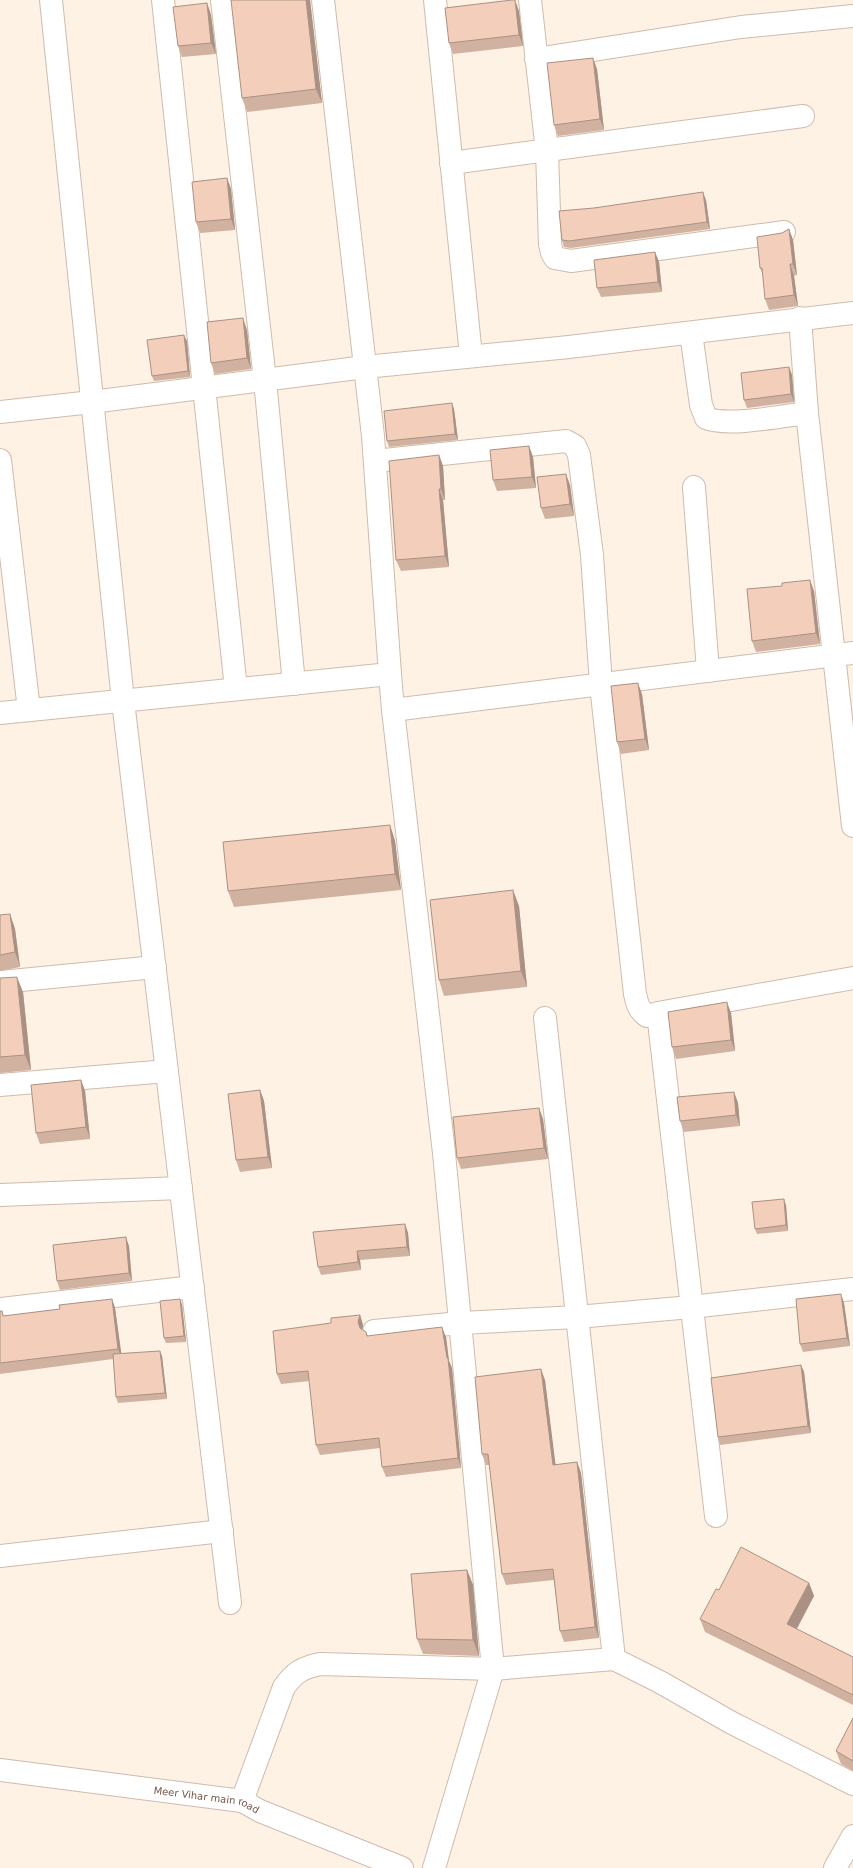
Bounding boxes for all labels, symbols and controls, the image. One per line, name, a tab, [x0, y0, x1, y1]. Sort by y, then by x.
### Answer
street label: Meer Vihar main road	[153, 1785, 261, 1816]

